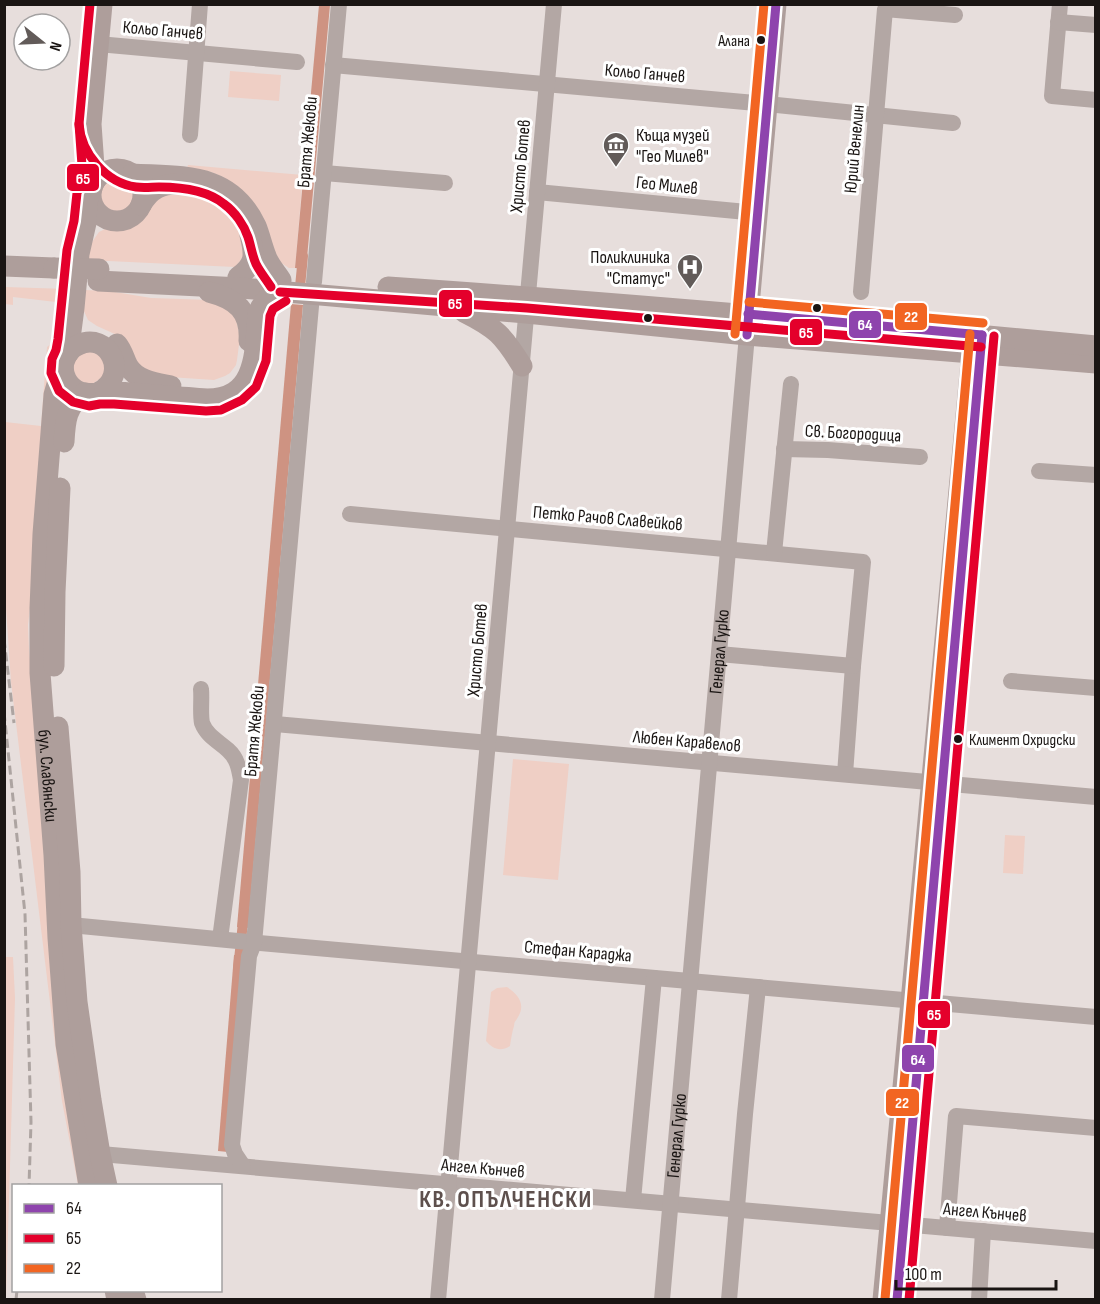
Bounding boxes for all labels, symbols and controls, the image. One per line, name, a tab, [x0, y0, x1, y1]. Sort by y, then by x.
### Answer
north arrow	[12, 12, 72, 72]
street label: Кольо Ганчев	[122, 17, 204, 44]
place label: Алана	[717, 32, 750, 51]
marker: Алана	[755, 34, 767, 46]
text: N	[44, 39, 65, 53]
street label: Кольо Ганчев	[604, 60, 686, 87]
street label: Братя Жекови	[293, 95, 322, 189]
street label: Юрий Венелин	[840, 104, 869, 194]
street label: Христо Ботев	[506, 119, 535, 214]
place label: Къща музей "Гео Милев"	[636, 125, 710, 167]
museum icon: Къща музей "Гео Милев"	[601, 130, 631, 168]
line badge: 65	[66, 163, 100, 192]
text: 65	[76, 170, 90, 189]
street label: Гео Милев	[635, 172, 699, 199]
place label: Поликлиника "Статус"	[590, 247, 670, 289]
hospital icon: Поликлиника "Статус"	[675, 252, 705, 290]
line badge: 65	[438, 289, 473, 318]
text: 65	[448, 295, 462, 314]
unlabelled marker	[811, 302, 823, 314]
line badge: 22	[894, 302, 928, 331]
text: 22	[904, 308, 918, 327]
line badge: 64	[848, 310, 882, 339]
unlabelled marker	[642, 312, 654, 324]
text: 64	[857, 316, 873, 335]
line badge: 65	[789, 318, 823, 346]
text: 65	[799, 324, 813, 343]
street label: Св. Богородица	[804, 420, 902, 447]
street label: Петко Рачов Славейков	[532, 501, 684, 536]
street label: Христо Ботев	[463, 603, 492, 698]
street label: Генерал Гурко	[705, 608, 734, 695]
street label: Братя Жекови	[240, 684, 269, 778]
street label: Любен Каравелов	[631, 726, 742, 757]
street label: бул. Славянски	[33, 729, 61, 823]
place label: Климент Охридски	[969, 731, 1075, 750]
marker: Климент Охридски	[952, 733, 964, 745]
street label: Стефан Караджа	[523, 936, 633, 967]
line badge: 65	[917, 1000, 951, 1029]
text: 65	[927, 1006, 941, 1025]
line badge: 64	[901, 1044, 935, 1073]
text: 64	[910, 1051, 926, 1070]
line badge: 22	[885, 1088, 920, 1117]
street label: Генерал Гурко	[663, 1092, 691, 1179]
text: 22	[895, 1094, 909, 1113]
street label: Ангел Кънчев	[439, 1154, 526, 1183]
legend	[12, 1184, 222, 1292]
district label: КВ. ОПЪЛЧЕНСКИ	[419, 1185, 593, 1214]
text: 64	[66, 1198, 82, 1219]
street label: Ангел Кънчев	[941, 1198, 1028, 1227]
text: 65	[66, 1228, 81, 1249]
scale bar	[896, 1253, 1056, 1291]
text: 22	[66, 1258, 81, 1279]
text: 100 m	[905, 1264, 942, 1285]

